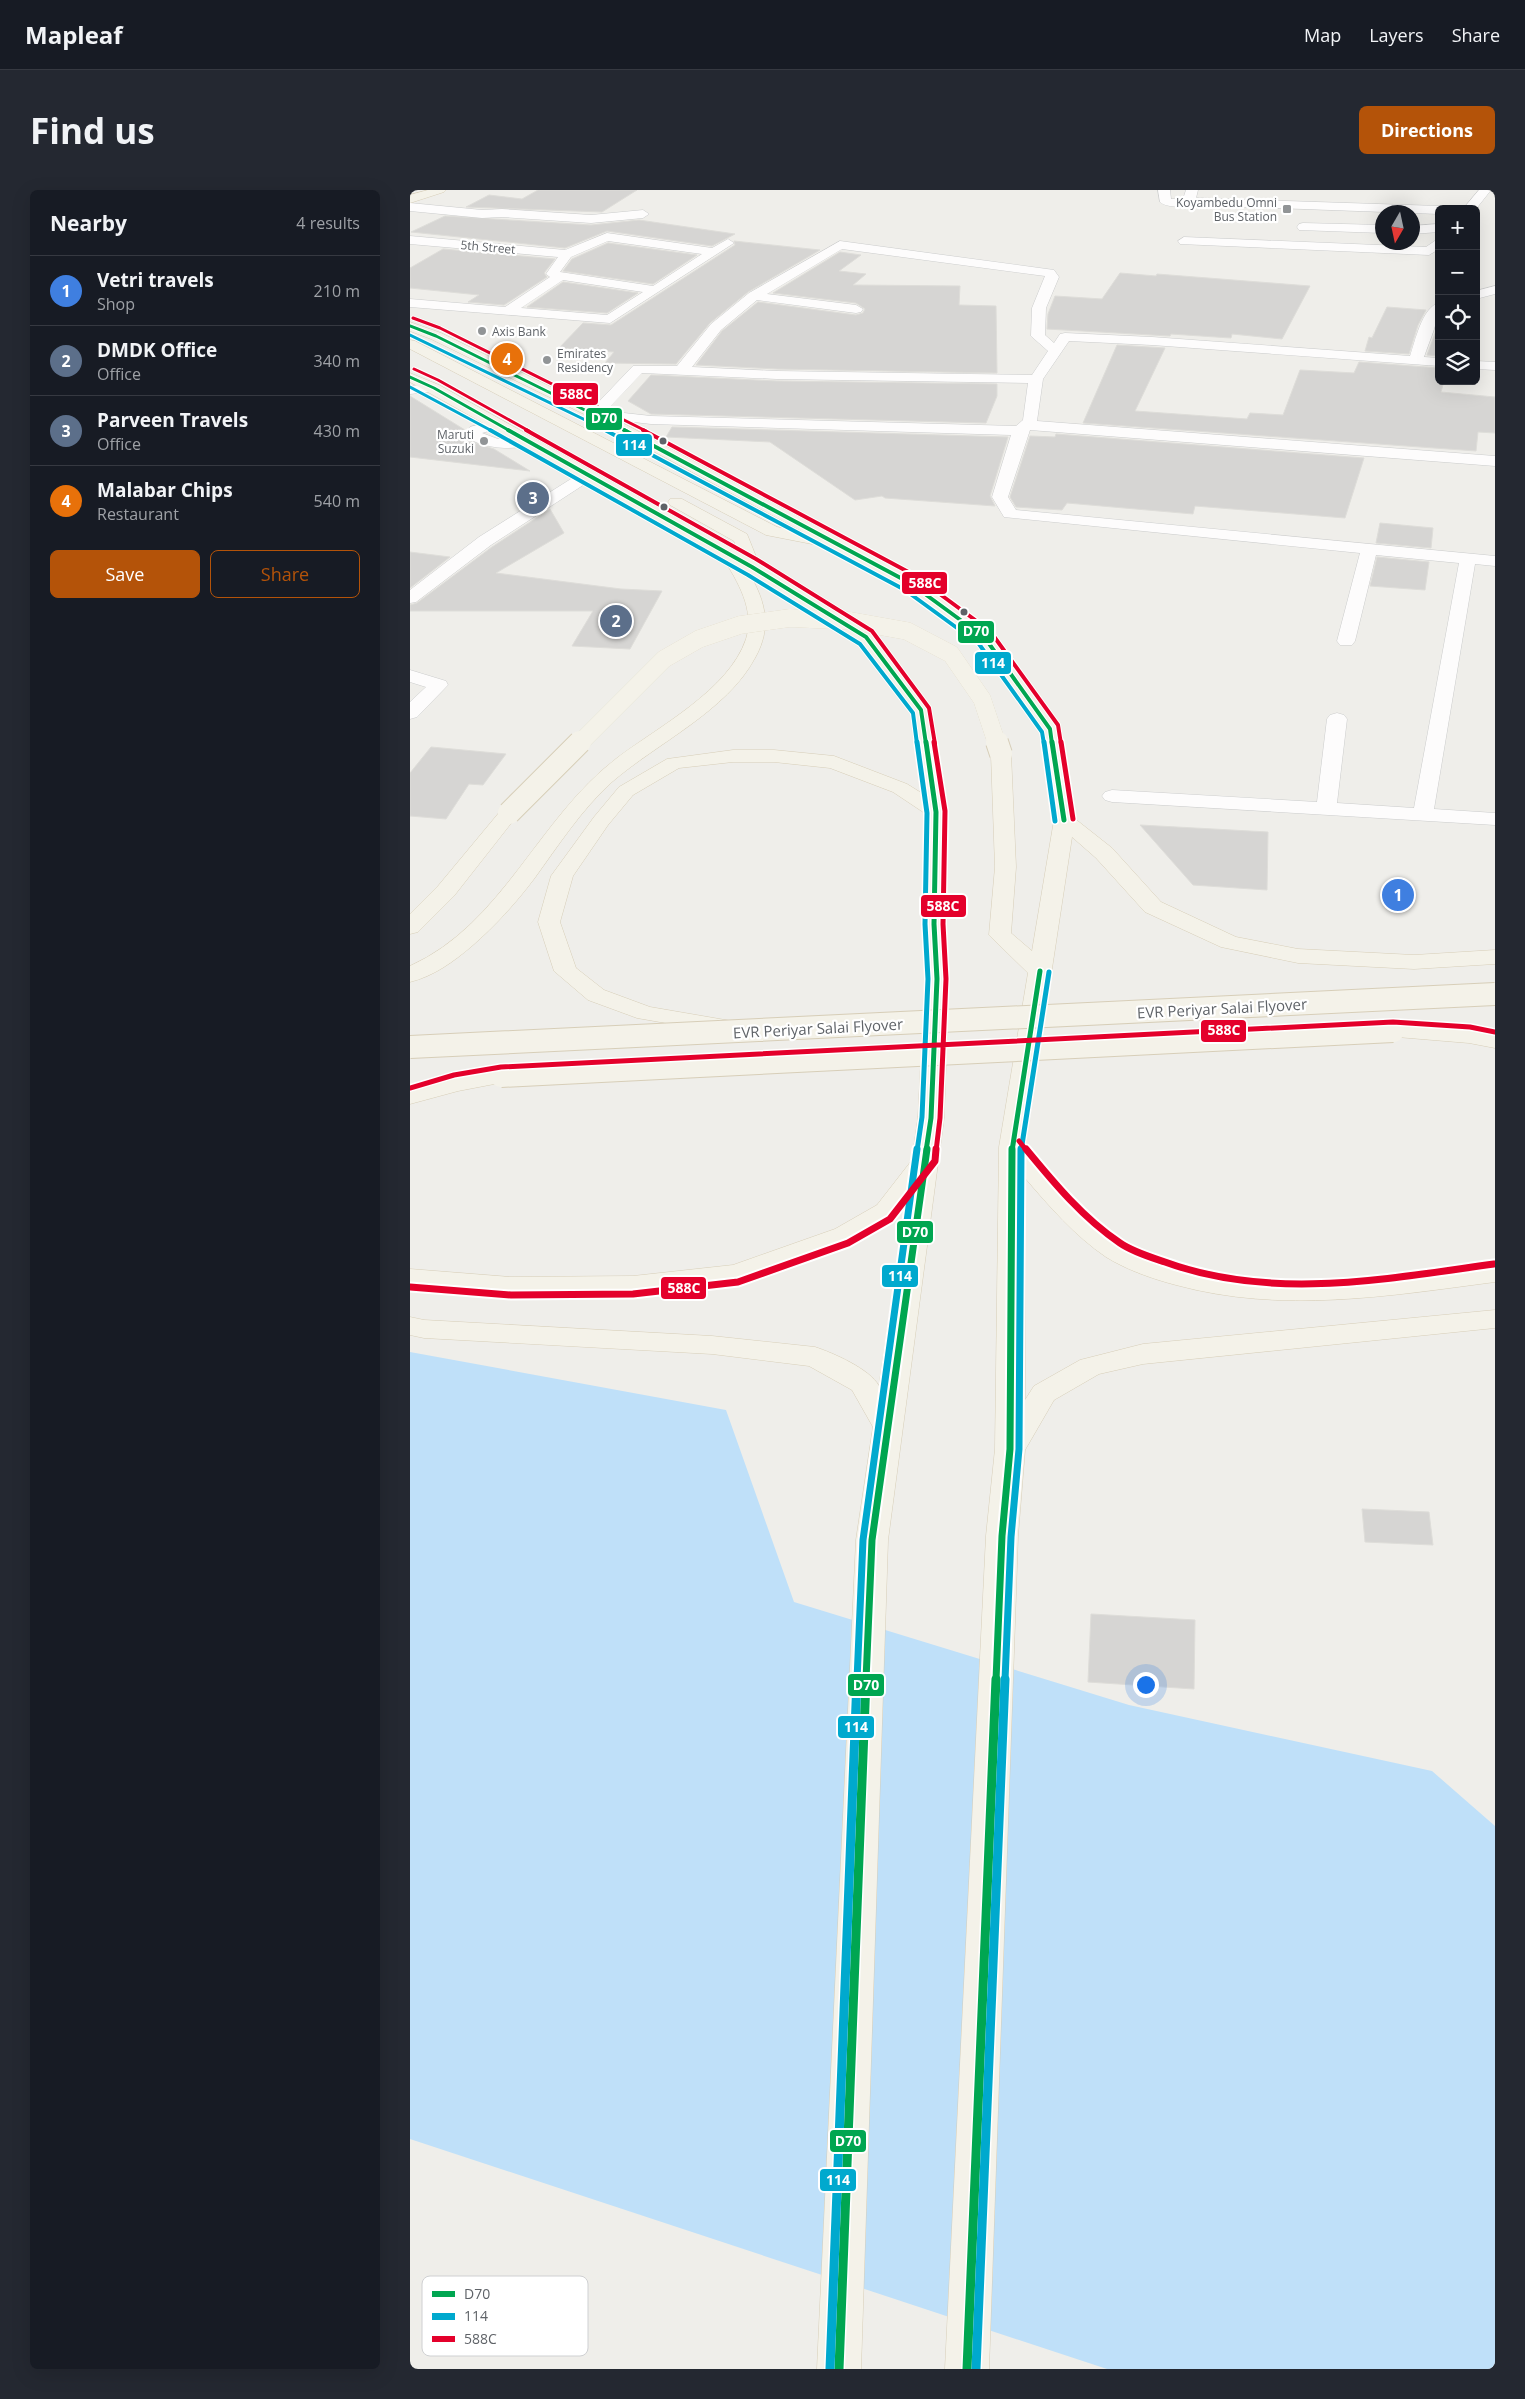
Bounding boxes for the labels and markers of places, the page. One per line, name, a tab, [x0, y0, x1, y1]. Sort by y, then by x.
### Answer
place label: Koyambedu Omni Bus Station	[1176, 194, 1277, 225]
marker: Koyambedu Omni Bus Station	[1281, 203, 1293, 215]
place label: Axis Bank	[492, 323, 547, 340]
marker: Axis Bank	[476, 325, 488, 337]
pin: 4	[491, 340, 523, 378]
place label: Emirates Residency	[557, 345, 614, 376]
marker: Emirates Residency	[541, 354, 553, 366]
place label: Maruti Suzuki	[437, 426, 474, 457]
marker: Maruti Suzuki	[478, 435, 490, 447]
unlabelled marker	[658, 436, 668, 446]
pin: 3	[517, 479, 549, 517]
unlabelled marker	[659, 502, 669, 512]
pin: 2	[600, 602, 632, 640]
unlabelled marker	[959, 607, 969, 617]
pin: 1	[1382, 876, 1414, 914]

